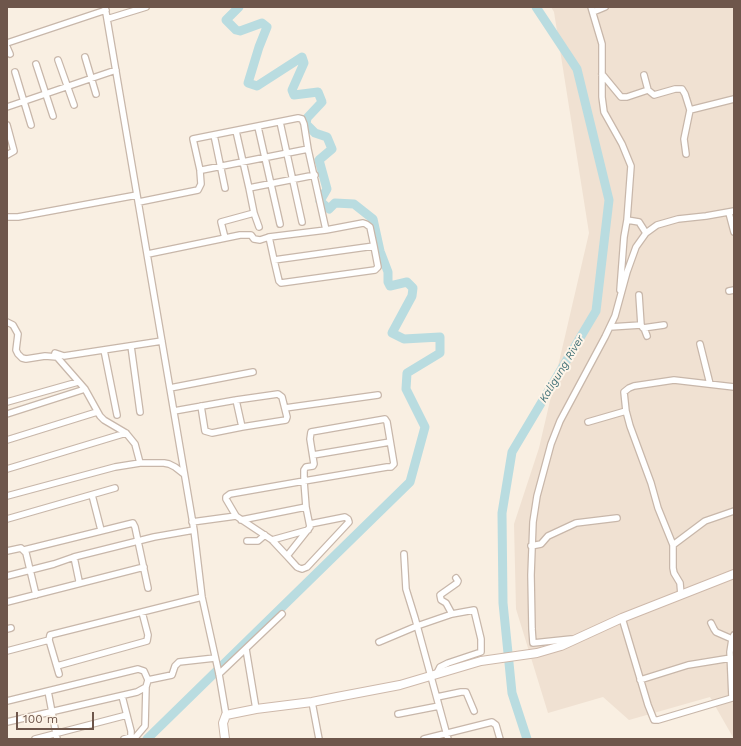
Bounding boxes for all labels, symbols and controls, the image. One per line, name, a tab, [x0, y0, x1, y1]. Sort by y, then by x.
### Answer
water label: Kaligung River	[537, 333, 587, 405]
scale bar	[18, 704, 96, 730]
text: 100 m	[23, 712, 58, 726]

